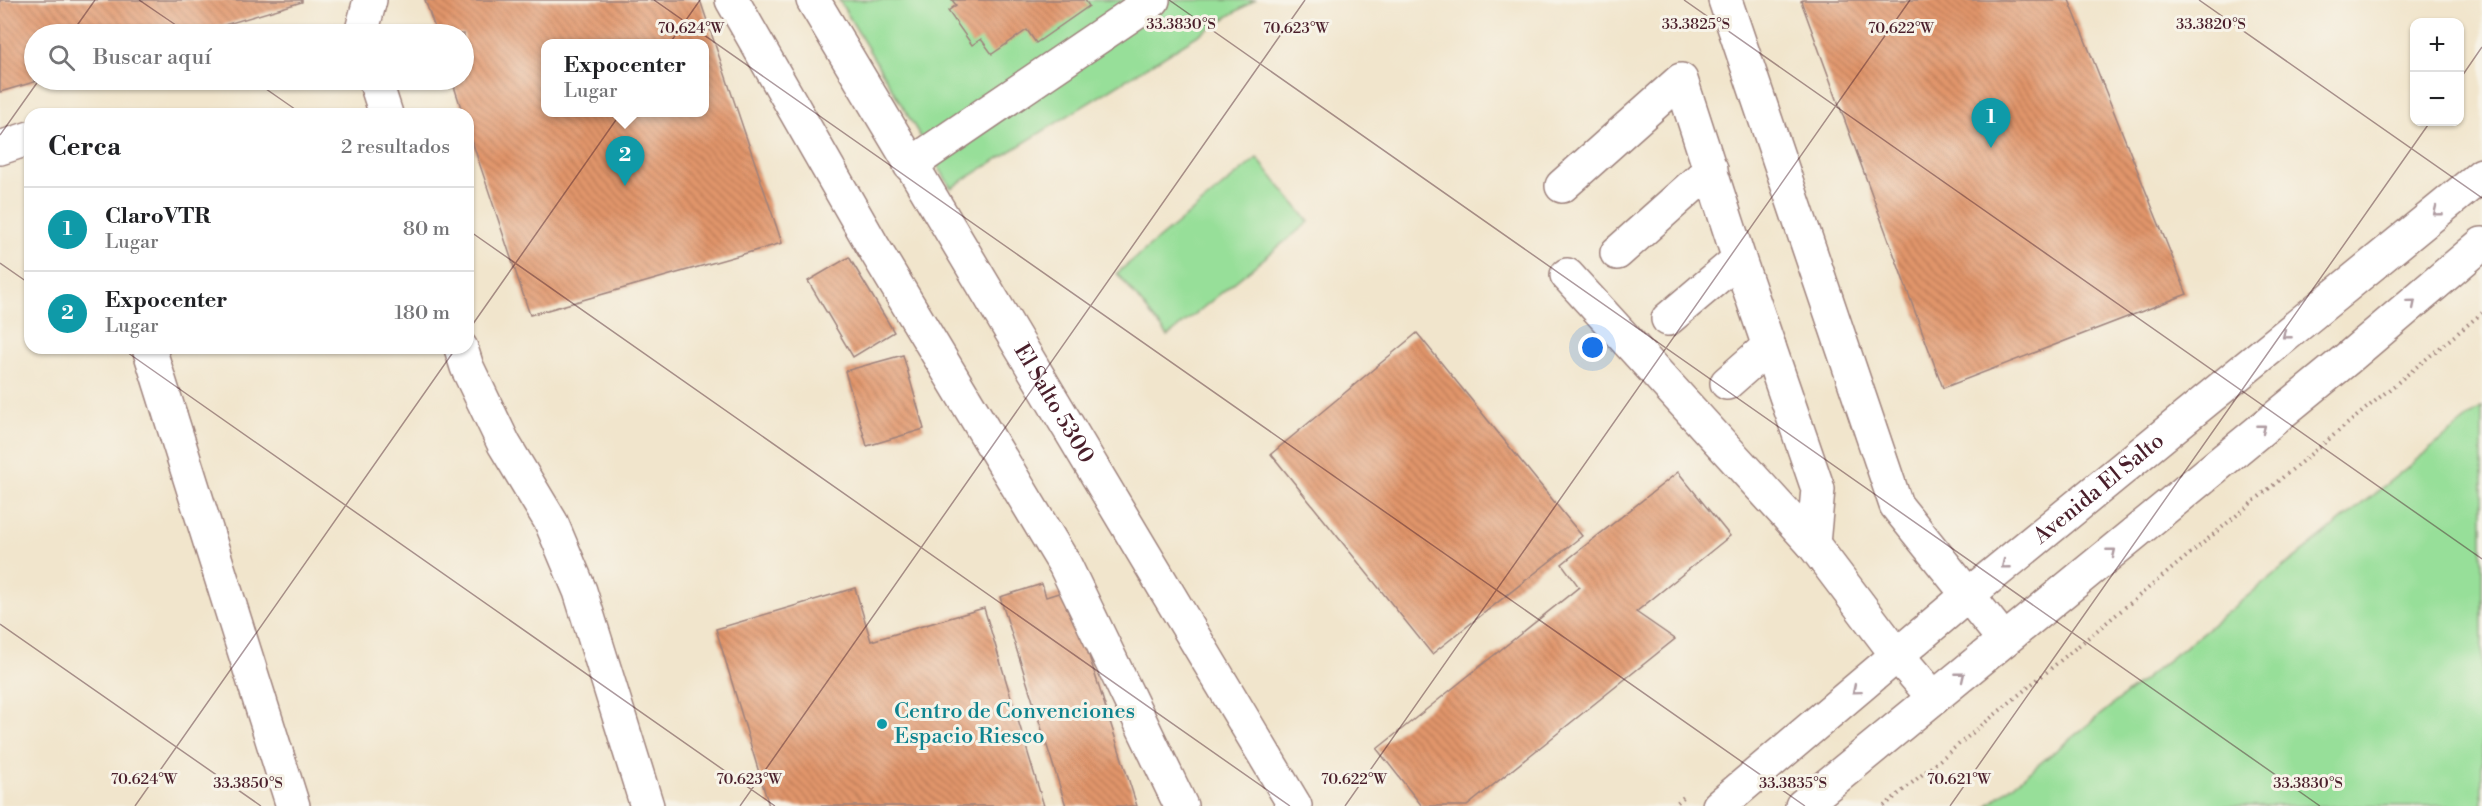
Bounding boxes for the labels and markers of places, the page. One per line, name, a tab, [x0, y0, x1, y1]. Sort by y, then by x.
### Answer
pin: 1	[1972, 98, 2010, 148]
pin: 2	[606, 136, 644, 186]
place label: Centro de Convenciones Espacio Riesco	[894, 698, 1135, 750]
marker: Centro de Convenciones Espacio Riesco	[875, 717, 889, 731]

